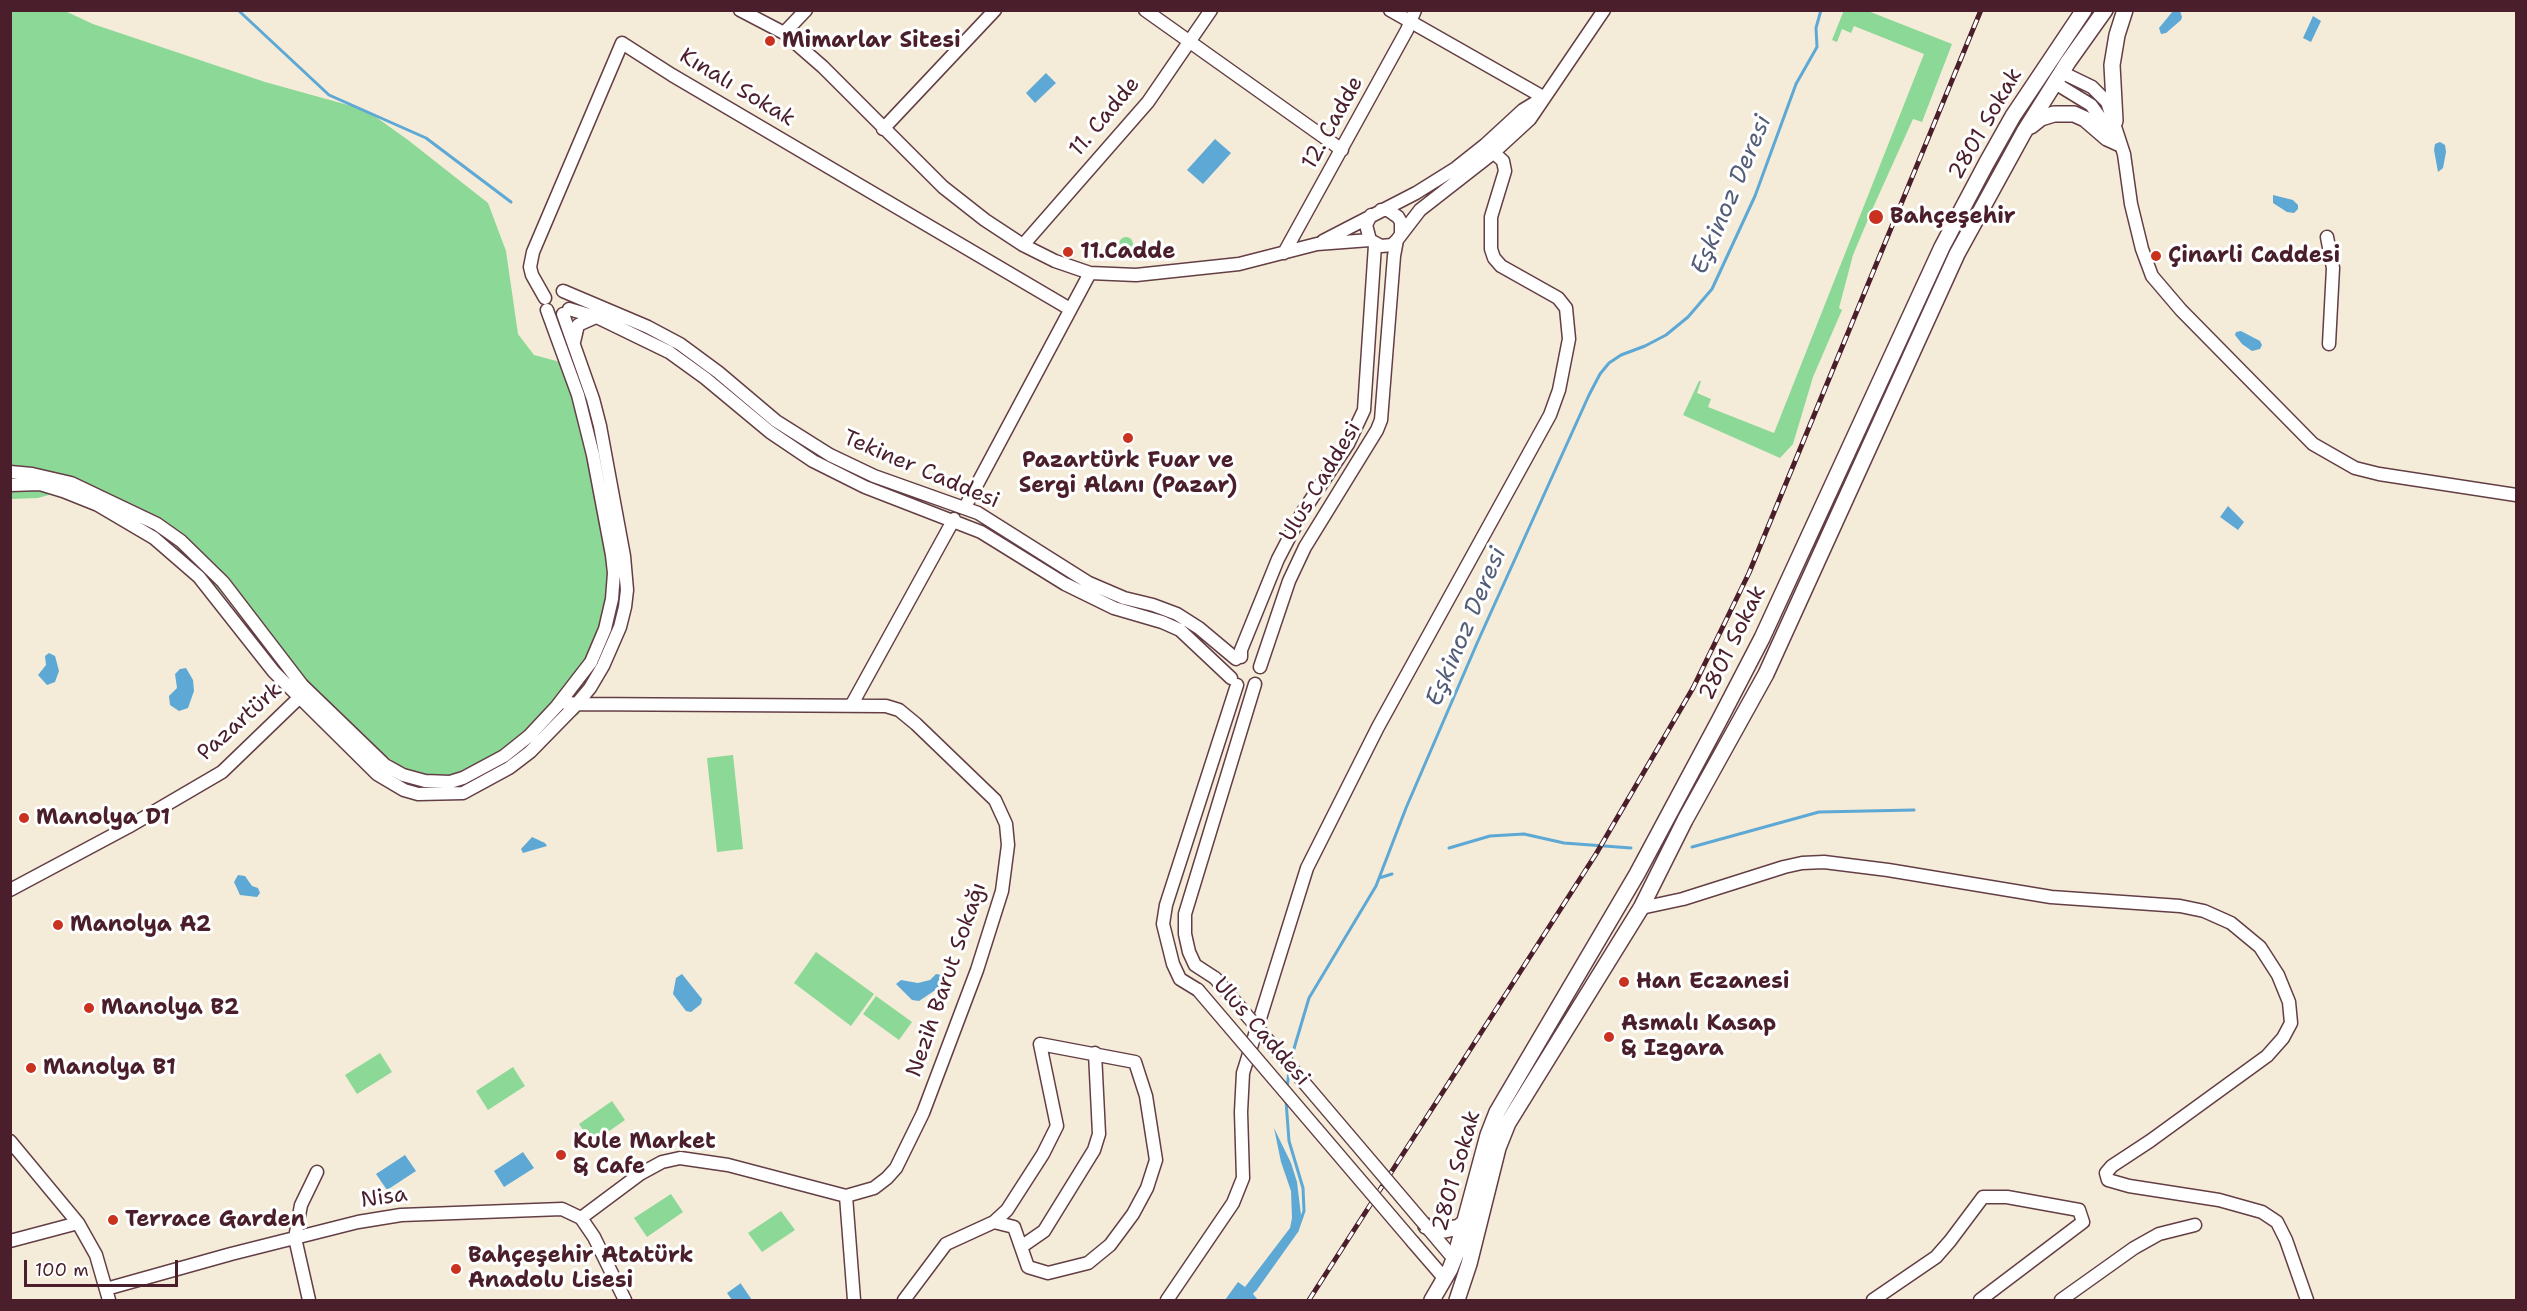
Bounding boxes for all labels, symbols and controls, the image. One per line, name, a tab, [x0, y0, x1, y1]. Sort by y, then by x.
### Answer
place label: Mimarlar Sitesi	[782, 28, 961, 54]
marker: Mimarlar Sitesi	[763, 34, 777, 48]
street label: Kınalı Sokak	[674, 43, 800, 133]
street label: 2801 Sokak	[1943, 64, 2029, 184]
street label: 11. Cadde	[1064, 72, 1146, 162]
street label: 12. Cadde	[1297, 72, 1369, 174]
water label: Eşkinoz Deresi	[1686, 111, 1778, 279]
place label: Bahçeşehir	[1890, 204, 2016, 230]
marker: Bahçeşehir	[1867, 208, 1885, 226]
place label: 11.Cadde	[1080, 239, 1175, 265]
place label: Çinarli Caddesi	[2168, 243, 2340, 269]
marker: 11.Cadde	[1061, 245, 1075, 259]
marker: Çinarli Caddesi	[2149, 249, 2163, 263]
street label: Ulus Caddesi	[1275, 417, 1367, 547]
street label: Tekiner Caddesi	[839, 425, 1003, 515]
marker: Pazartürk Fuar ve Sergi Alanı (Pazar)	[1121, 431, 1135, 445]
place label: Pazartürk Fuar ve Sergi Alanı (Pazar)	[1019, 448, 1237, 500]
water label: Eşkinoz Deresi	[1421, 543, 1513, 711]
street label: 2801 Sokak	[1694, 581, 1772, 705]
street label: Pazartürk	[192, 677, 288, 767]
place label: Manolya D1	[36, 805, 170, 831]
marker: Manolya D1	[17, 811, 31, 825]
street label: Nezih Barut Sokağı	[901, 879, 993, 1081]
place label: Manolya A2	[70, 912, 211, 938]
marker: Manolya A2	[51, 918, 65, 932]
place label: Han Eczanesi	[1636, 969, 1789, 995]
street label: Ulus Caddesi	[1207, 972, 1315, 1092]
marker: Han Eczanesi	[1617, 975, 1631, 989]
place label: Manolya B2	[101, 995, 239, 1021]
marker: Manolya B2	[82, 1001, 96, 1015]
place label: Asmalı Kasap & Izgara	[1621, 1011, 1776, 1062]
marker: Asmalı Kasap & Izgara	[1602, 1030, 1616, 1044]
place label: Manolya B1	[43, 1055, 176, 1081]
marker: Manolya B1	[24, 1061, 38, 1075]
street label: 2801 Sokak	[1427, 1108, 1487, 1234]
place label: Kule Market & Cafe	[573, 1129, 716, 1180]
marker: Kule Market & Cafe	[554, 1148, 568, 1162]
street label: Nisa	[359, 1182, 409, 1214]
place label: Terrace Garden	[125, 1207, 305, 1233]
marker: Terrace Garden	[106, 1213, 120, 1227]
place label: Bahçeşehir Atatürk Anadolu Lisesi	[468, 1243, 694, 1294]
scale bar	[27, 1248, 182, 1286]
text: 100 m	[35, 1258, 89, 1282]
marker: Bahçeşehir Atatürk Anadolu Lisesi	[449, 1262, 463, 1276]

